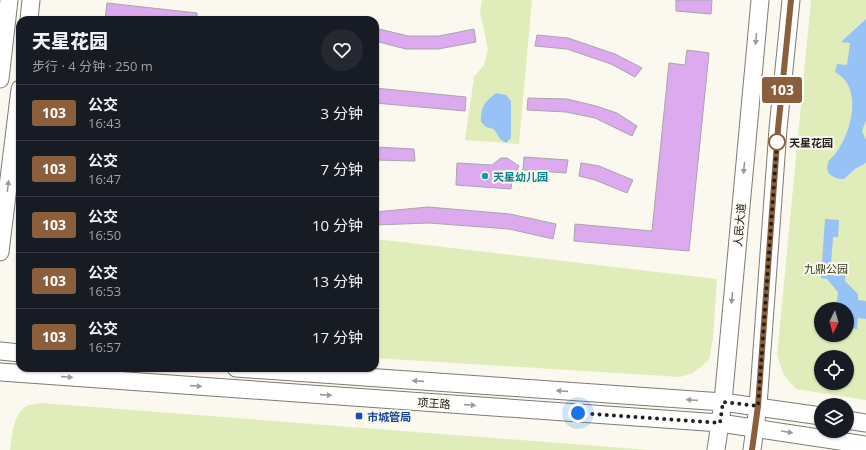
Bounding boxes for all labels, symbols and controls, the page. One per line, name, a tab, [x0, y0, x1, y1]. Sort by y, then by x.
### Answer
text: 天星花园	[32, 28, 108, 54]
button: heart	[321, 29, 363, 71]
one-way arrow	[753, 33, 760, 45]
text: 步行 · 4 分钟 · 250 m	[32, 57, 153, 75]
line badge: 103	[759, 77, 805, 103]
text: 103	[770, 80, 794, 99]
text: 公交	[88, 94, 118, 114]
text: 103	[42, 103, 66, 122]
text: 3 分钟	[321, 103, 363, 123]
text: 16:43	[88, 114, 121, 132]
marker: 天星花园	[768, 133, 786, 151]
place label: 天星花园	[789, 135, 833, 150]
text: 公交	[88, 150, 118, 170]
text: 103	[42, 159, 66, 178]
text: 7 分钟	[321, 159, 363, 179]
one-way arrow	[741, 162, 748, 174]
place label: 天星幼儿园	[493, 169, 548, 184]
text: 16:47	[88, 170, 121, 188]
marker: 天星幼儿园	[480, 171, 490, 181]
one-way arrow	[5, 179, 11, 192]
street label: 人民大道	[730, 202, 748, 248]
text: 公交	[88, 206, 118, 226]
text: 103	[42, 215, 66, 234]
text: 10 分钟	[312, 215, 363, 235]
text: 16:50	[88, 226, 121, 244]
park label: 九鼎公园	[804, 261, 848, 276]
text: 公交	[88, 262, 118, 282]
text: 103	[42, 271, 66, 290]
text: 13 分钟	[312, 271, 363, 291]
text: 16:53	[88, 282, 121, 300]
one-way arrow	[729, 292, 736, 304]
north arrow	[814, 302, 854, 342]
map controls	[814, 302, 854, 438]
text: 公交	[88, 318, 118, 338]
text: 103	[42, 327, 66, 346]
text: 17 分钟	[312, 327, 363, 347]
text: 16:57	[88, 338, 121, 356]
button: locate	[814, 350, 854, 390]
one-way arrow	[61, 374, 74, 380]
one-way arrow	[412, 377, 424, 384]
one-way arrow	[190, 383, 203, 390]
one-way arrow	[556, 387, 568, 394]
one-way arrow	[320, 392, 332, 399]
street label: 项王路	[417, 394, 451, 412]
one-way arrow	[686, 396, 698, 403]
button: layers	[814, 398, 854, 438]
one-way arrow	[464, 402, 476, 409]
your location	[568, 403, 588, 423]
place label: 市城管局	[367, 409, 411, 424]
marker: 市城管局	[354, 411, 364, 421]
one-way arrow	[781, 429, 793, 435]

